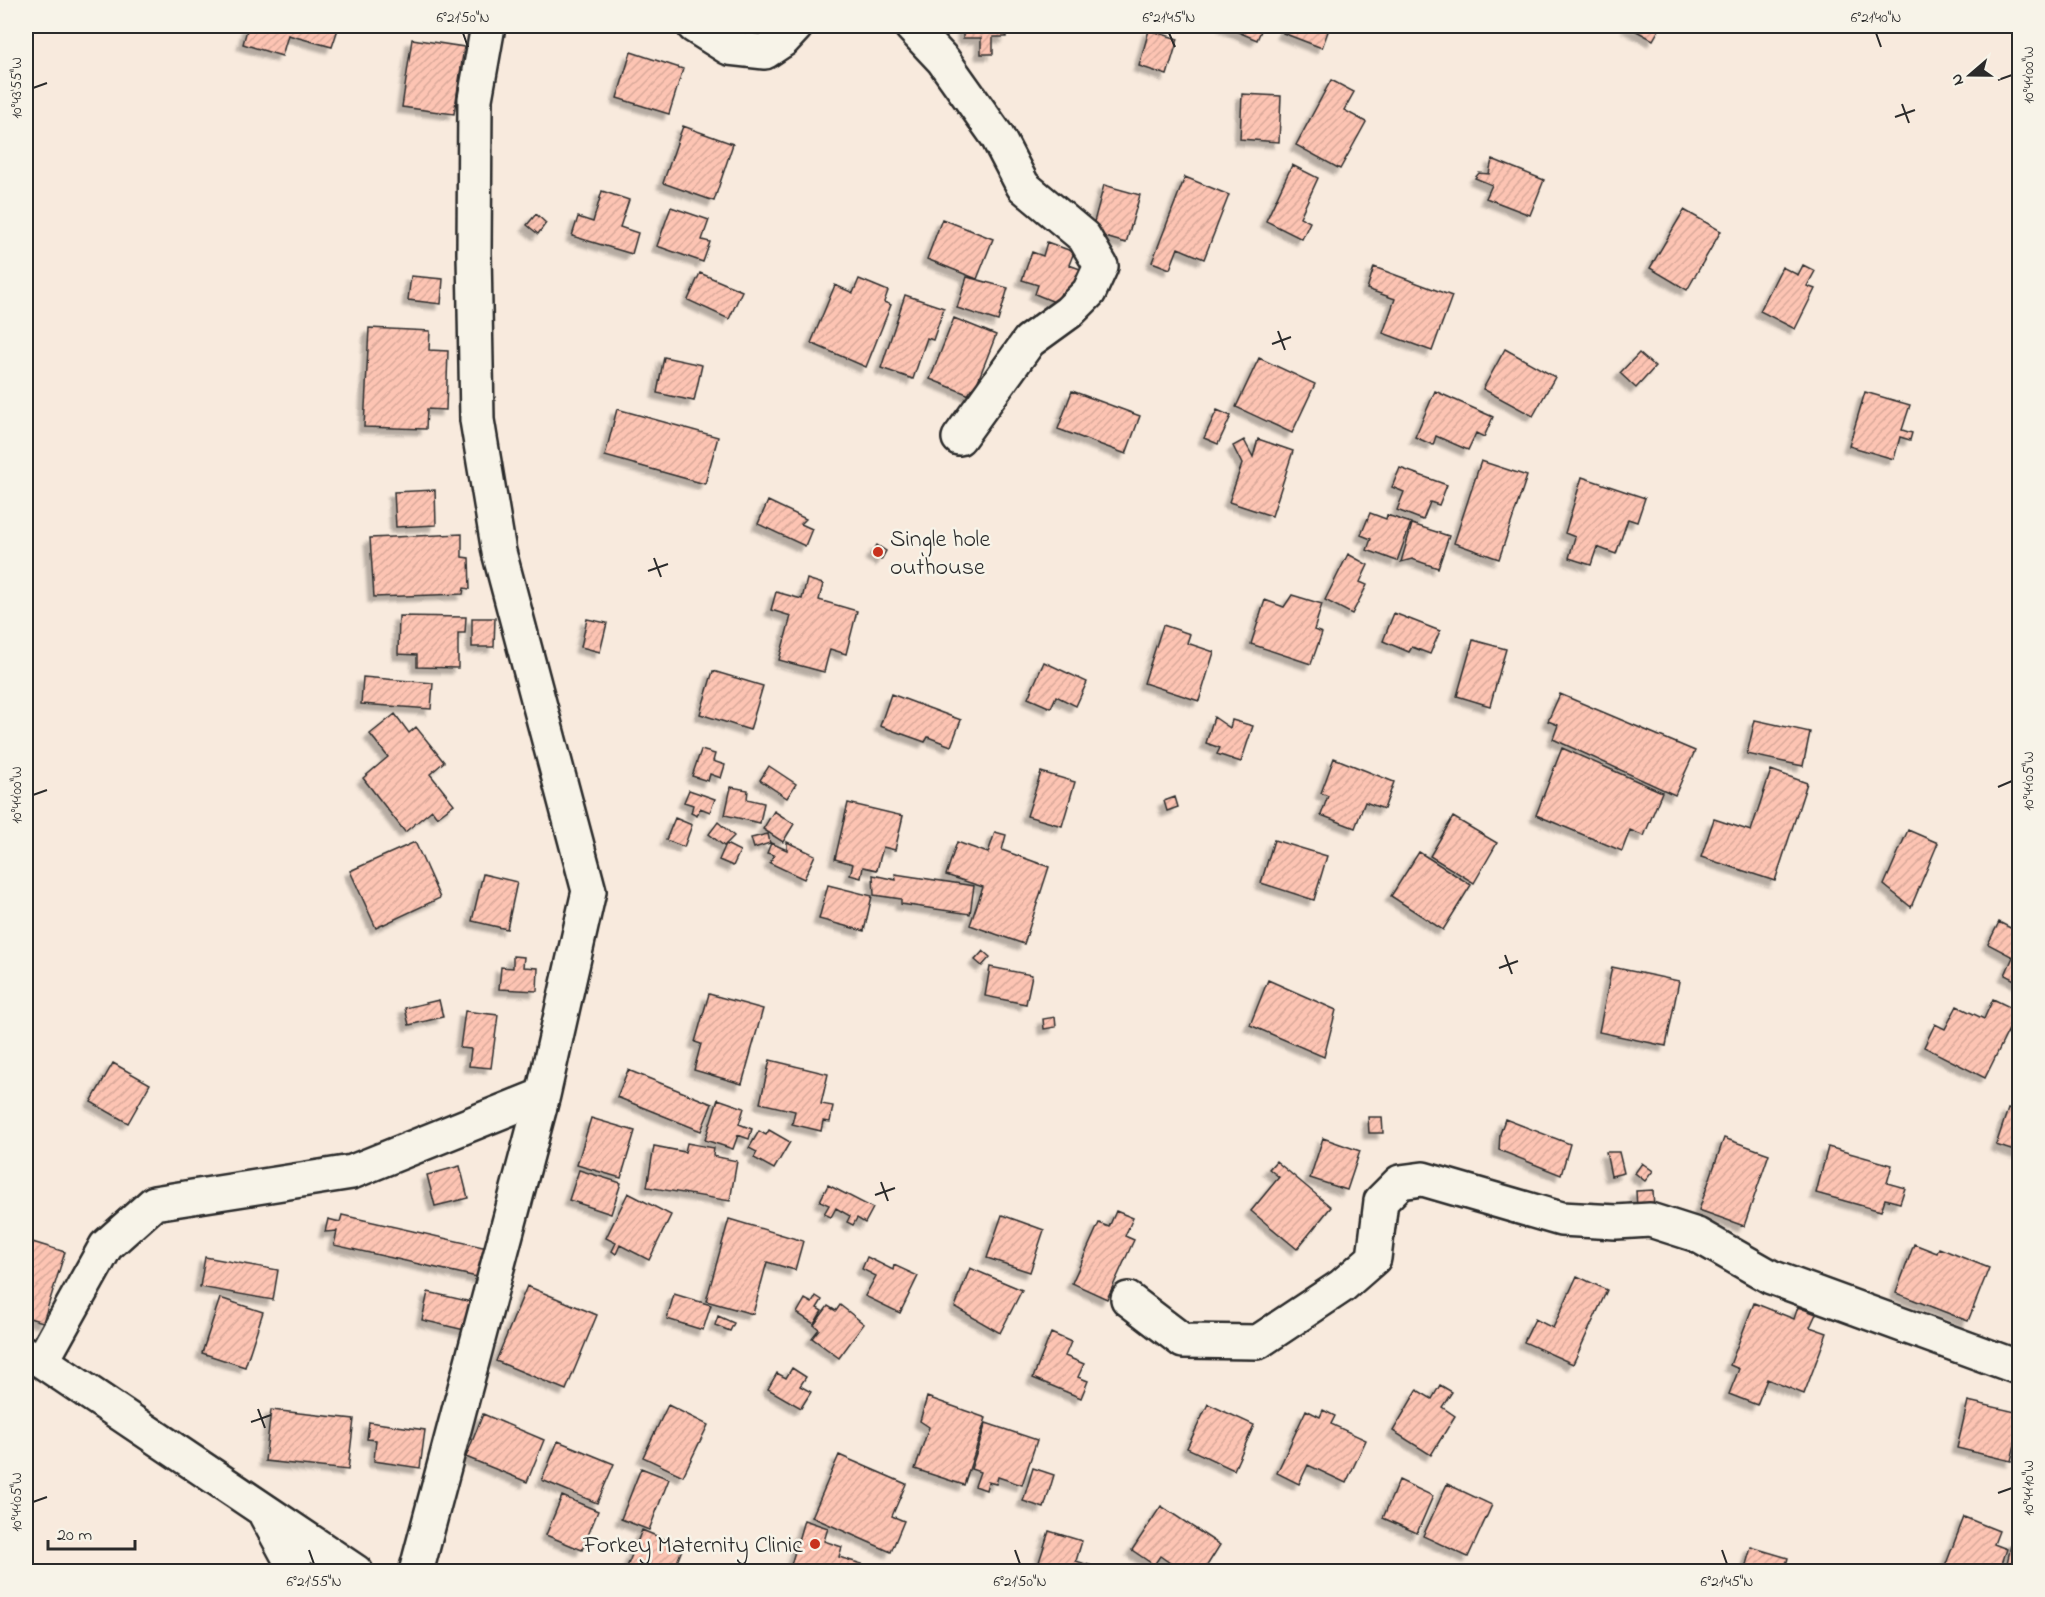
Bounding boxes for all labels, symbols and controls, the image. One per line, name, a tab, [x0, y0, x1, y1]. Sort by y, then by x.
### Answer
text: 6°21'50"N	[436, 7, 490, 29]
text: 6°21'45"N	[1143, 7, 1195, 29]
text: 6°21'40"N	[1851, 7, 1901, 29]
north arrow	[1940, 45, 2000, 105]
text: 10°44'00"W	[2018, 46, 2040, 104]
text: 10°43'55"W	[6, 57, 28, 119]
text: N	[1945, 70, 1971, 89]
place label: Single hole outhouse	[890, 523, 990, 586]
marker: Single hole outhouse	[871, 545, 885, 559]
text: 10°44'05"W	[2018, 751, 2040, 811]
text: 10°44'00"W	[6, 766, 28, 824]
text: 10°44'10"W	[2018, 1460, 2040, 1516]
text: 10°44'05"W	[6, 1472, 28, 1532]
scale bar	[48, 1513, 135, 1551]
text: 20 m	[57, 1523, 92, 1549]
place label: Forkey Maternity Clinic	[582, 1529, 803, 1565]
marker: Forkey Maternity Clinic	[808, 1537, 822, 1551]
text: 6°21'55"N	[286, 1571, 342, 1593]
text: 6°21'50"N	[993, 1571, 1047, 1593]
text: 6°21'45"N	[1701, 1571, 1753, 1593]

